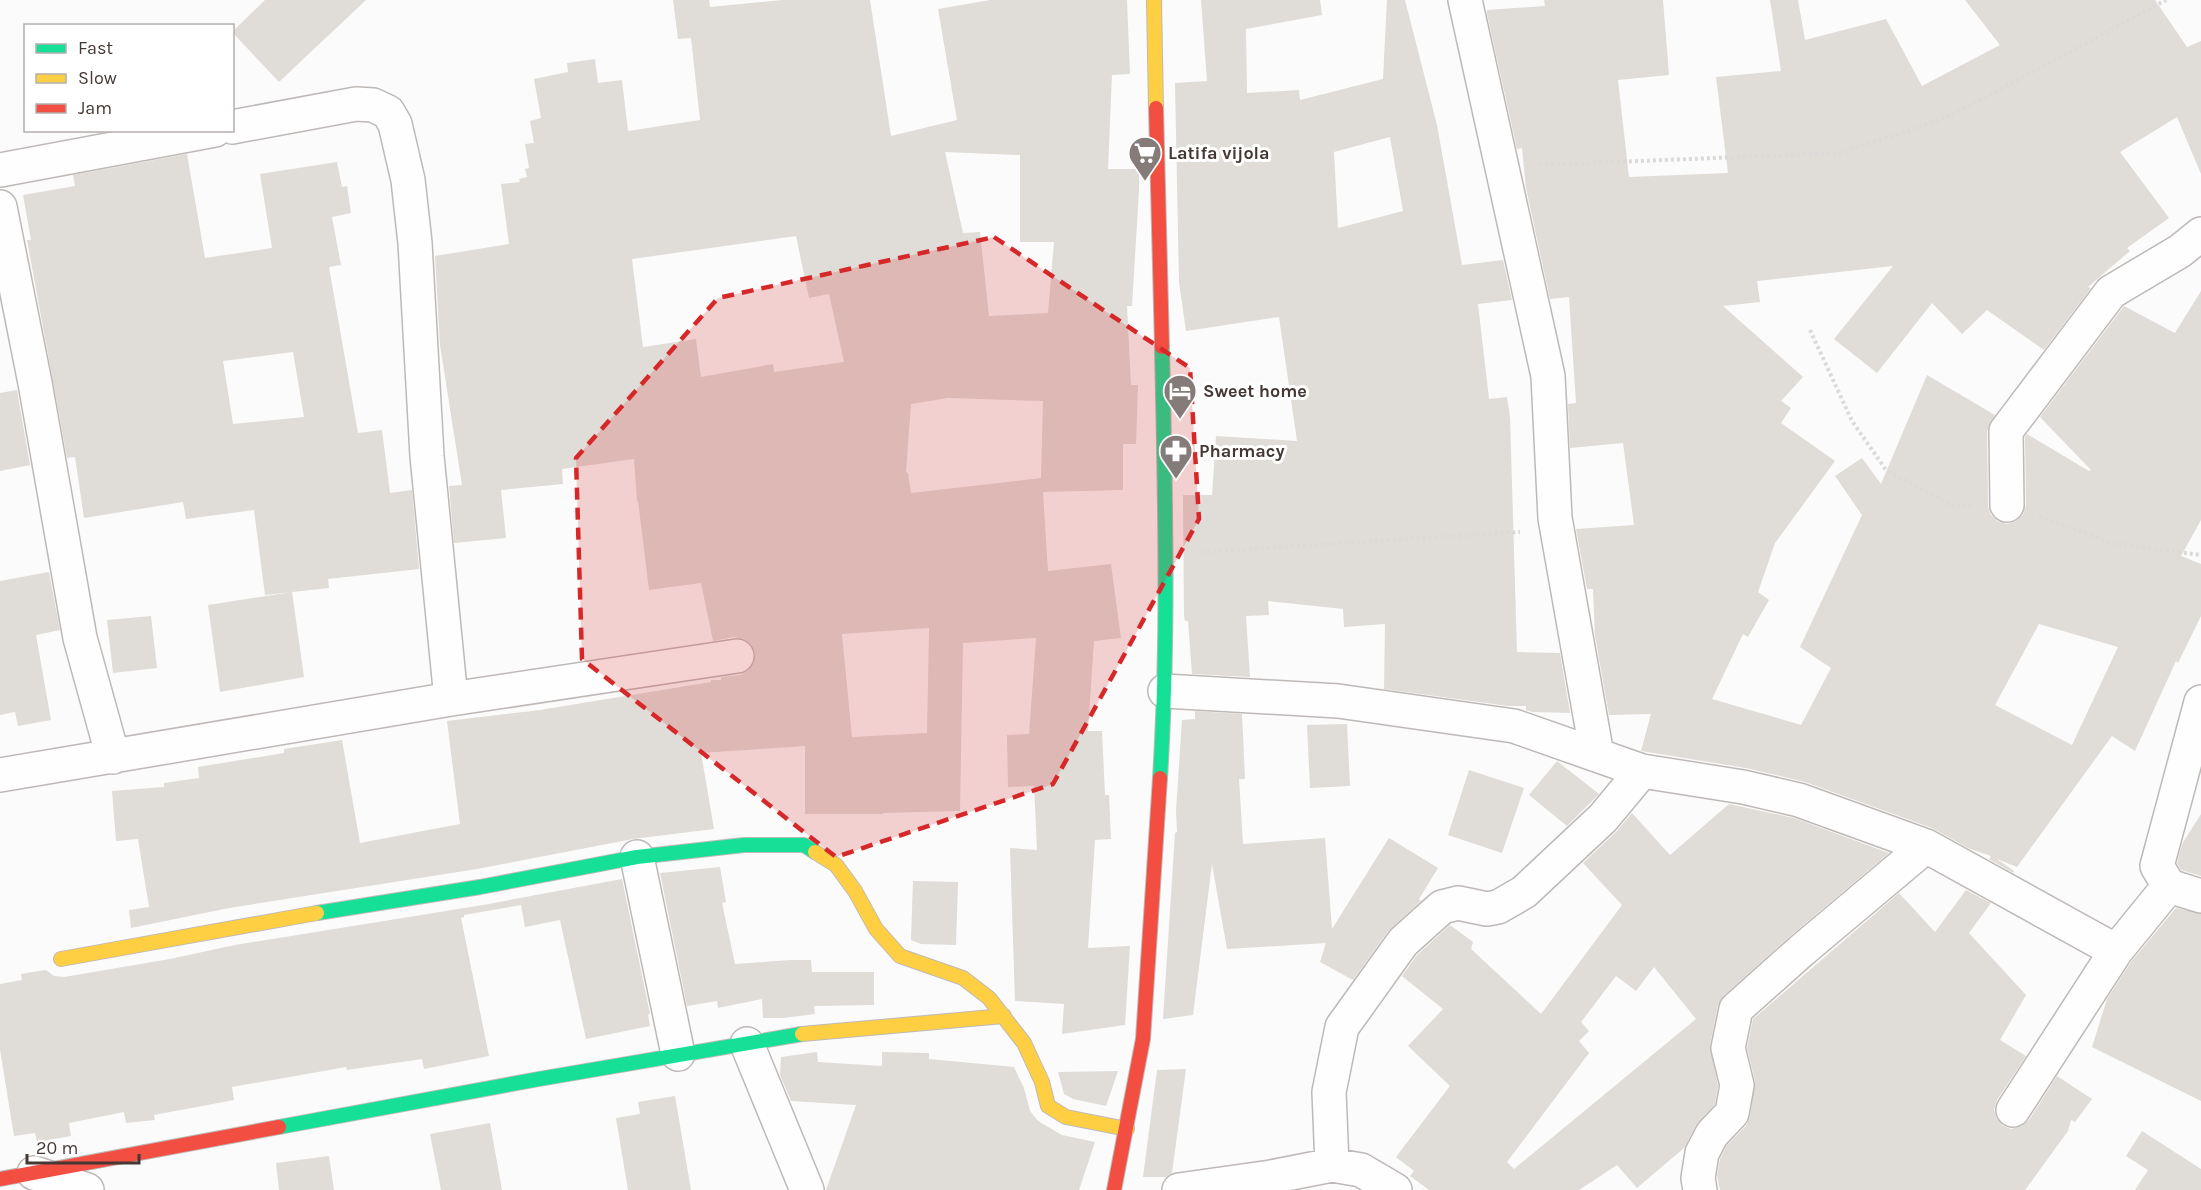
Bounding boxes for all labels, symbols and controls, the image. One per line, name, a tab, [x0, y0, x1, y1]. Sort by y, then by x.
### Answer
legend	[24, 24, 234, 132]
text: Fast	[78, 37, 113, 59]
text: Slow	[78, 67, 117, 89]
text: Jam	[78, 97, 112, 119]
supermarket icon: Latifa vijola	[1127, 135, 1163, 182]
place label: Latifa vijola	[1168, 142, 1270, 164]
hotel icon: Sweet home	[1162, 373, 1198, 420]
place label: Sweet home	[1203, 380, 1307, 402]
pharmacy icon: Pharmacy	[1158, 433, 1194, 480]
place label: Pharmacy	[1199, 440, 1284, 462]
scale bar	[27, 1127, 140, 1165]
text: 20 m	[36, 1137, 78, 1159]

